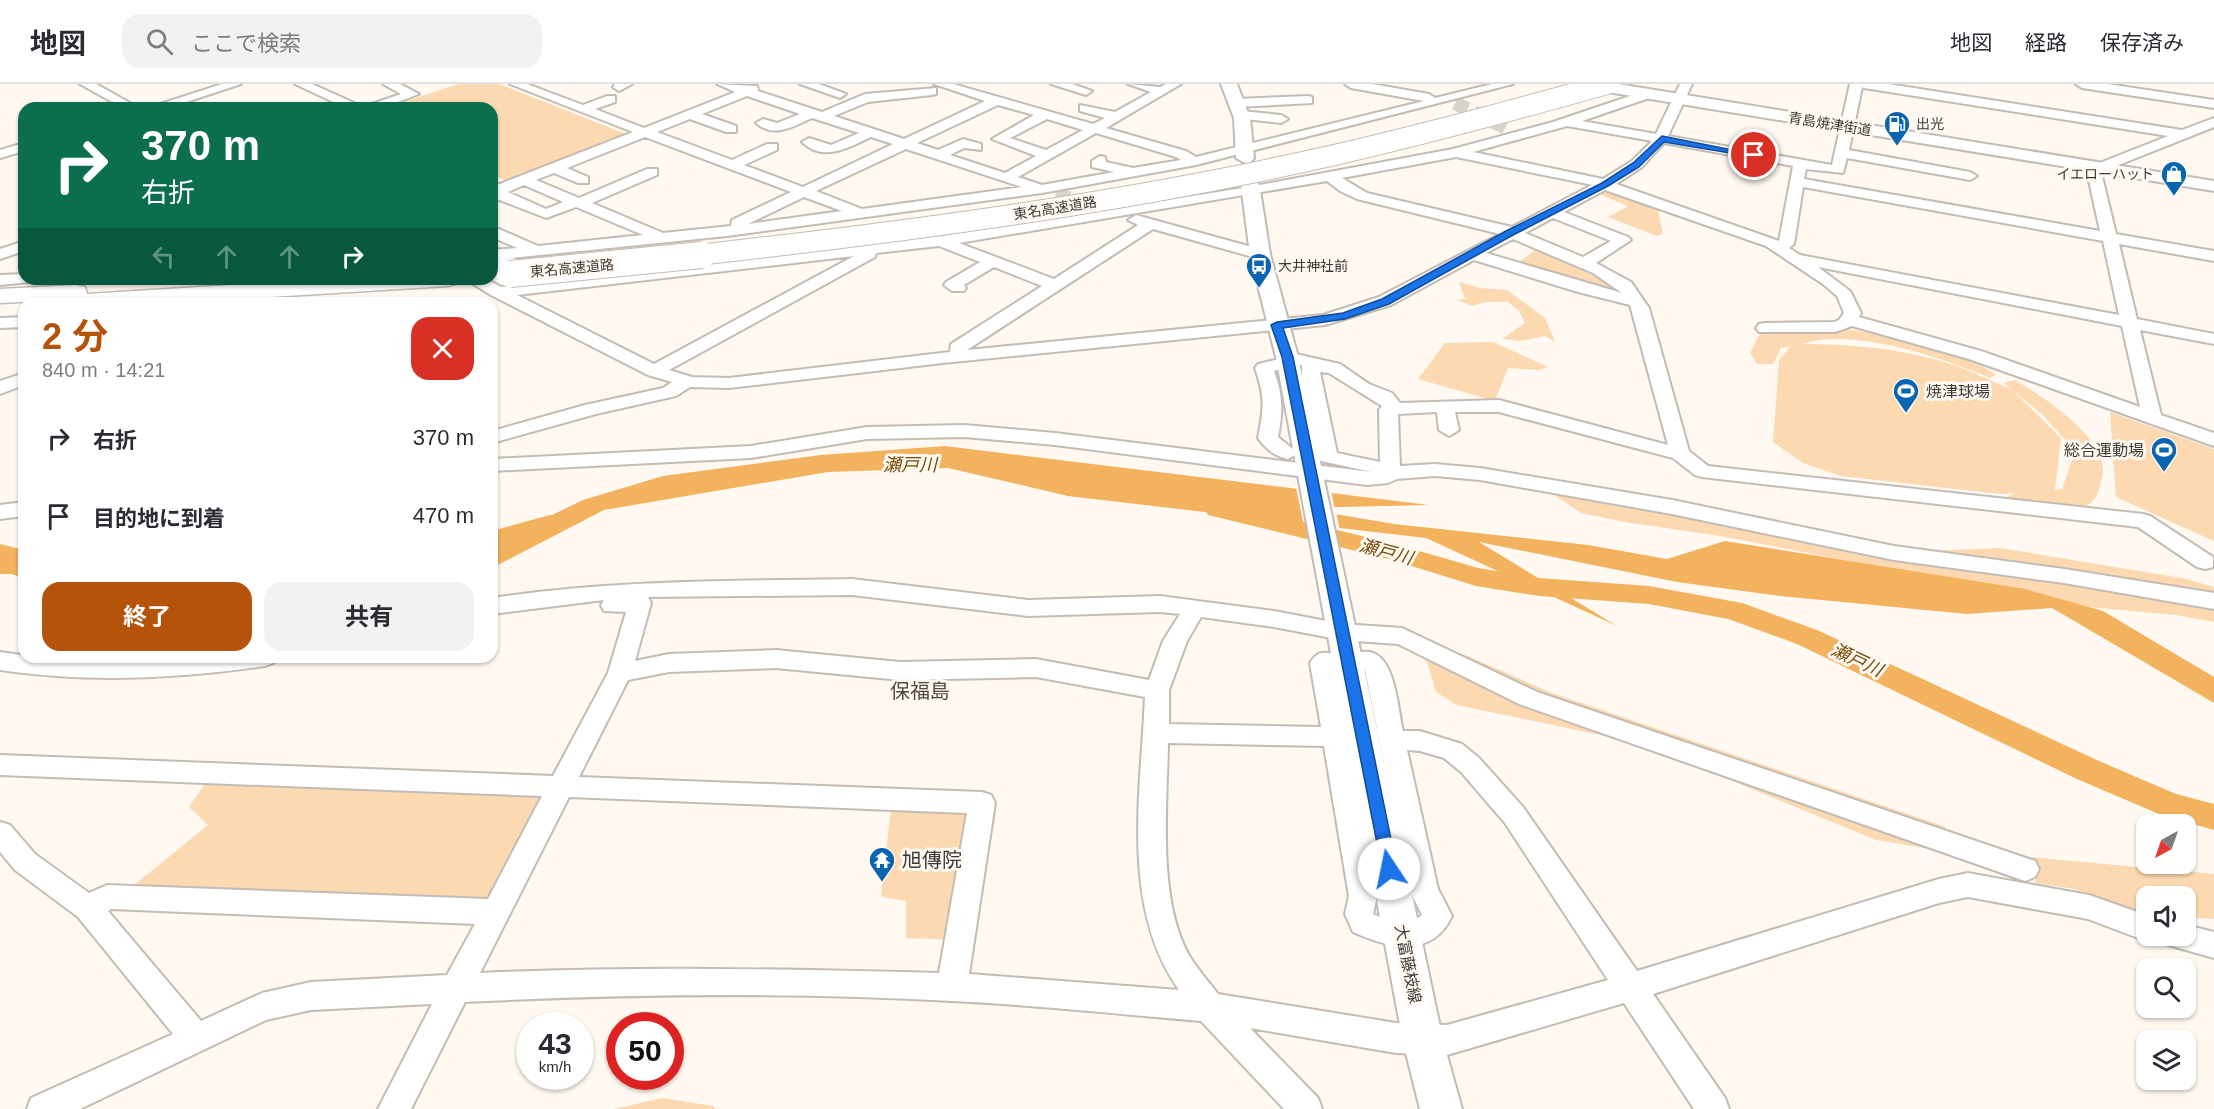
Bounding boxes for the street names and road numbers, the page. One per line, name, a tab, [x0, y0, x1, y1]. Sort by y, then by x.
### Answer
street label: 青島焼津街道	[1787, 110, 1873, 138]
street label: 東名高速道路	[1012, 194, 1098, 222]
street label: 東名高速道路	[529, 256, 615, 280]
street label: 大富藤枝線	[1392, 923, 1424, 1005]

